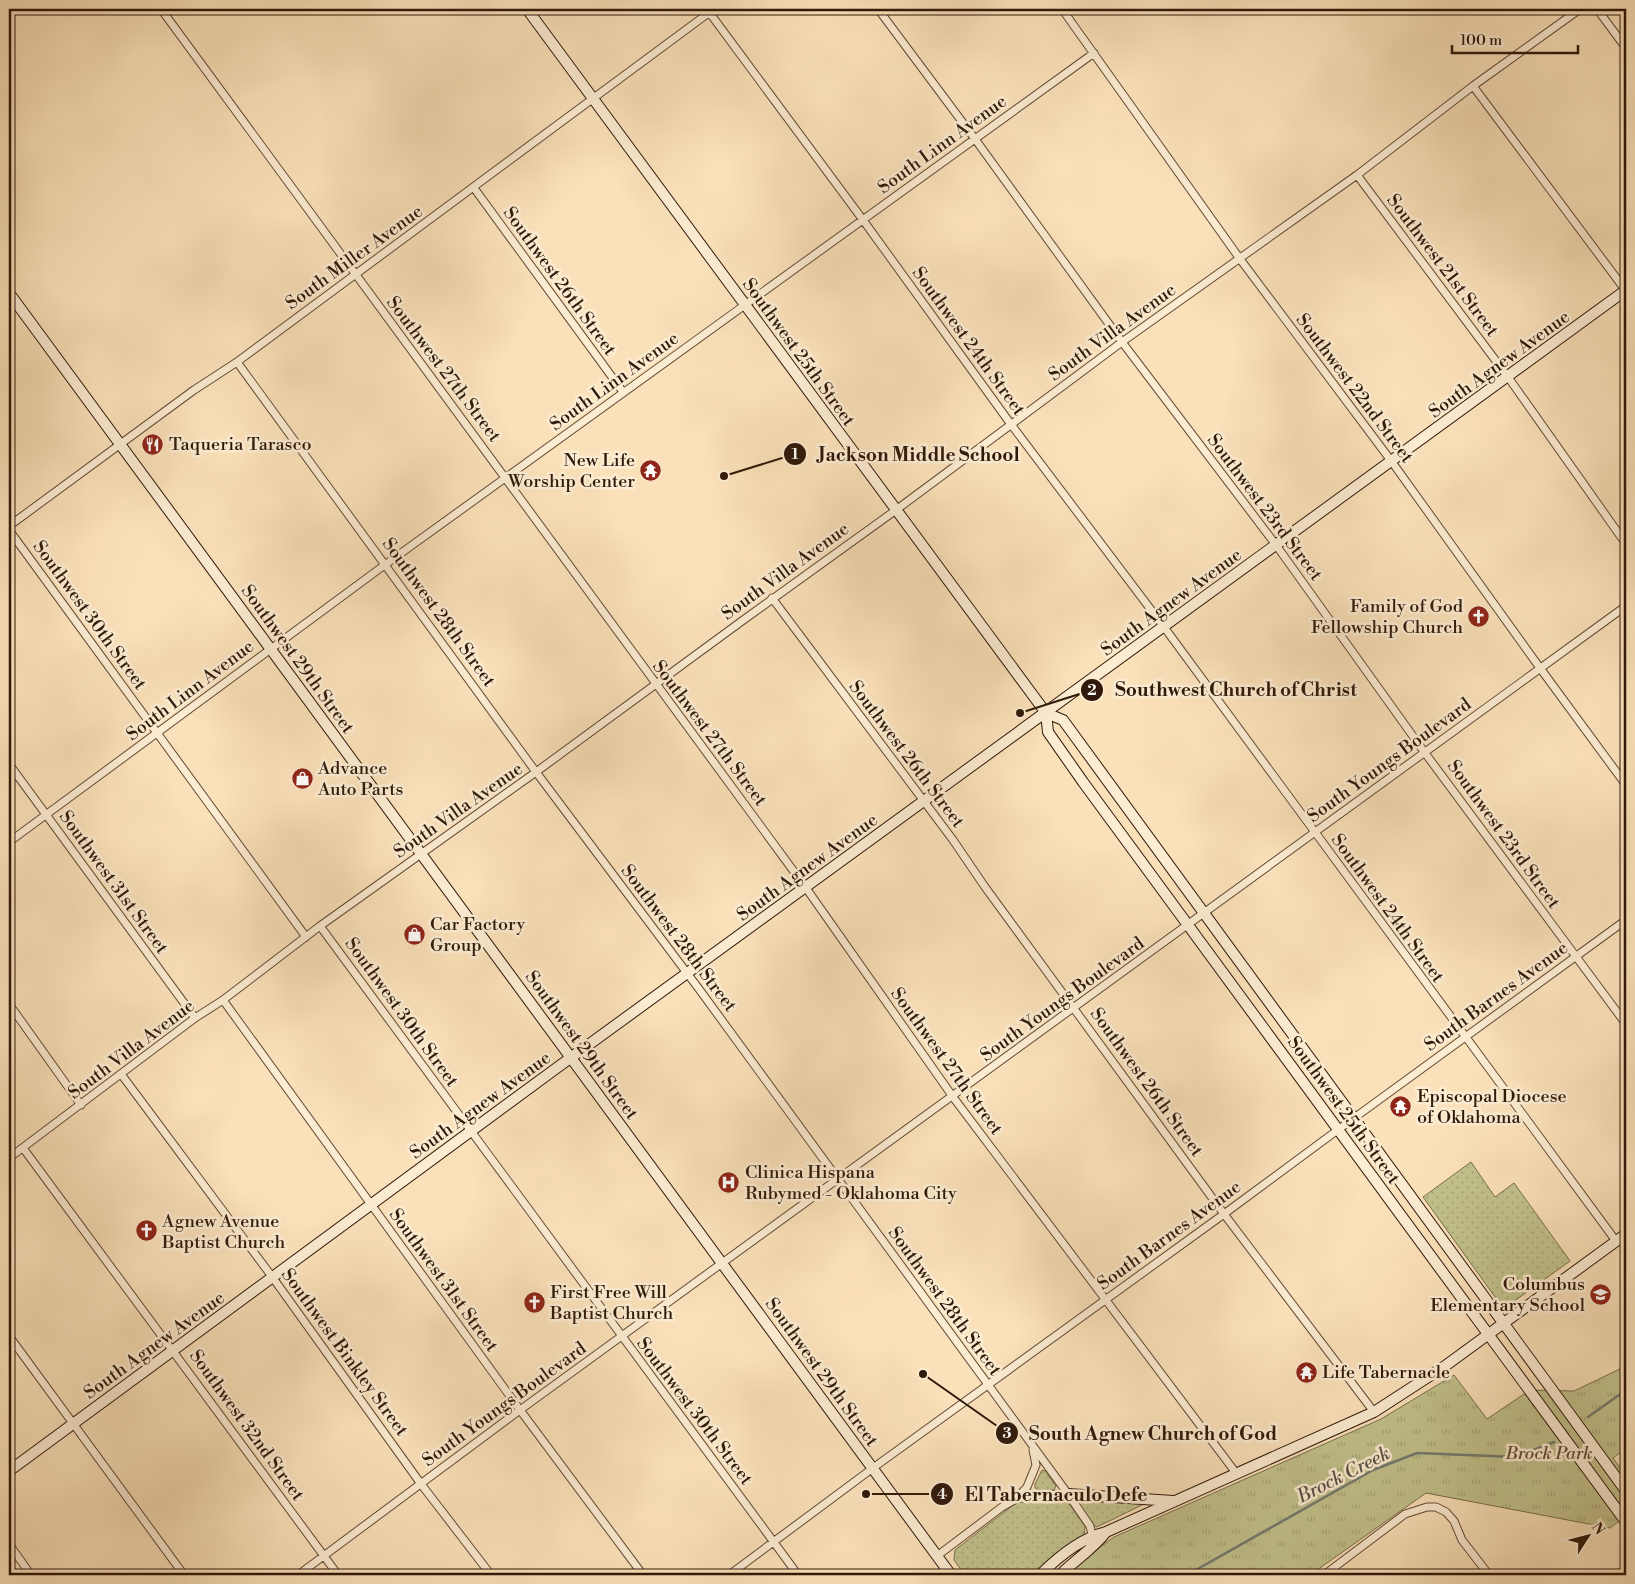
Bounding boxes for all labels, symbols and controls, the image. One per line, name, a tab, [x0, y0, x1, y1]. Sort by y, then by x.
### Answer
scale bar	[1452, 22, 1579, 54]
text: 100 m	[1460, 31, 1502, 50]
street label: South Linn Avenue	[873, 90, 1011, 199]
street label: Southwest 21st Street	[1381, 189, 1504, 342]
street label: South Miller Avenue	[281, 200, 427, 315]
street label: Southwest 26th Street	[498, 202, 622, 361]
street label: Southwest 24th Street	[907, 262, 1031, 421]
street label: Southwest 25th Street	[737, 274, 860, 431]
street label: South Villa Avenue	[1044, 278, 1181, 386]
street label: Southwest 27th Street	[381, 292, 506, 447]
street label: South Agnew Avenue	[1424, 305, 1574, 423]
street label: Southwest 22nd Street	[1291, 309, 1419, 468]
street label: South Linn Avenue	[545, 327, 683, 436]
street label: Southwest 23rd Street	[1202, 429, 1328, 586]
restaurant icon: Taqueria Tarasco	[141, 432, 165, 456]
place label: Taqueria Tarasco	[169, 433, 312, 456]
callout: Jackson Middle School	[783, 437, 1029, 471]
text: Jackson Middle School	[815, 443, 1020, 467]
text: 1	[791, 445, 799, 464]
place label: New Life Worship Center	[507, 449, 635, 493]
temple icon: New Life Worship Center	[639, 458, 663, 482]
street label: South Villa Avenue	[717, 517, 854, 625]
street label: Southwest 28th Street	[377, 533, 501, 692]
street label: Southwest 30th Street	[28, 536, 152, 695]
street label: South Agnew Avenue	[1096, 543, 1246, 661]
street label: Southwest 29th Street	[236, 580, 360, 739]
place label: Family of God Fellowship Church	[1311, 595, 1464, 639]
church icon: Family of God Fellowship Church	[1467, 604, 1491, 628]
street label: South Linn Avenue	[122, 635, 259, 746]
street label: Southwest 27th Street	[647, 656, 772, 811]
callout: Southwest Church of Christ	[1080, 673, 1367, 707]
street label: Southwest 26th Street	[844, 676, 970, 833]
text: Southwest Church of Christ	[1115, 678, 1357, 702]
text: 2	[1087, 681, 1097, 700]
street label: South Youngs Boulevard	[1303, 693, 1477, 828]
street label: Southwest 23rd Street	[1442, 756, 1566, 914]
place label: Advance Auto Parts	[317, 757, 404, 801]
street label: South Villa Avenue	[389, 757, 527, 864]
shop icon: Advance Auto Parts	[290, 766, 314, 790]
street label: Southwest 31st Street	[54, 806, 174, 959]
street label: South Agnew Avenue	[732, 808, 882, 926]
street label: Southwest 24th Street	[1326, 829, 1450, 988]
street label: Southwest 28th Street	[616, 860, 742, 1017]
place label: Car Factory Group	[430, 913, 526, 957]
shop icon: Car Factory Group	[402, 922, 426, 946]
street label: South Youngs Boulevard	[976, 932, 1150, 1067]
street label: Southwest 30th Street	[340, 933, 464, 1092]
street label: South Barnes Avenue	[1420, 936, 1573, 1056]
street label: Southwest 29th Street	[520, 966, 644, 1125]
street label: Southwest 27th Street	[885, 983, 1008, 1140]
street label: South Villa Avenue	[64, 994, 199, 1104]
street label: Southwest 26th Street	[1085, 1003, 1209, 1162]
street label: Southwest 25th Street	[1282, 1032, 1405, 1189]
street label: South Agnew Avenue	[405, 1046, 555, 1164]
place label: Episcopal Diocese of Oklahoma	[1417, 1085, 1567, 1129]
temple icon: Episcopal Diocese of Oklahoma	[1389, 1094, 1413, 1118]
place label: Clinica Hispana Rubymed - Oklahoma City	[745, 1161, 957, 1205]
hospital icon: Clinica Hispana Rubymed - Oklahoma City	[717, 1170, 741, 1194]
street label: South Barnes Avenue	[1093, 1175, 1246, 1295]
street label: Southwest 31st Street	[384, 1204, 504, 1357]
place label: Agnew Avenue Baptist Church	[161, 1210, 285, 1254]
church icon: Agnew Avenue Baptist Church	[134, 1219, 158, 1243]
street label: Southwest 28th Street	[883, 1222, 1007, 1381]
street label: Southwest Binkley Street	[276, 1264, 414, 1441]
place label: Columbus Elementary School	[1430, 1273, 1586, 1317]
place label: First Free Will Baptist Church	[549, 1281, 673, 1325]
school or university icon: Columbus Elementary School	[1589, 1282, 1613, 1306]
street label: South Agnew Avenue	[79, 1286, 229, 1404]
church icon: First Free Will Baptist Church	[522, 1290, 546, 1314]
street label: Southwest 29th Street	[760, 1293, 884, 1452]
street label: Southwest 30th Street	[631, 1333, 758, 1490]
street label: South Youngs Boulevard	[418, 1337, 592, 1472]
street label: Southwest 32nd Street	[184, 1345, 310, 1506]
temple icon: Life Tabernacle	[1294, 1360, 1318, 1384]
place label: Life Tabernacle	[1322, 1361, 1450, 1384]
callout: South Agnew Church of God	[994, 1416, 1287, 1450]
text: South Agnew Church of God	[1029, 1422, 1277, 1446]
text: 3	[1002, 1424, 1012, 1443]
water label: Brock Creek	[1292, 1441, 1394, 1509]
park label: Brock Park	[1505, 1442, 1592, 1465]
callout: El Tabernaculo Defe	[930, 1477, 1158, 1511]
text: El Tabernaculo Defe	[965, 1483, 1147, 1507]
text: 4	[937, 1485, 947, 1504]
north arrow	[1562, 1512, 1612, 1562]
text: N	[1587, 1519, 1608, 1539]

